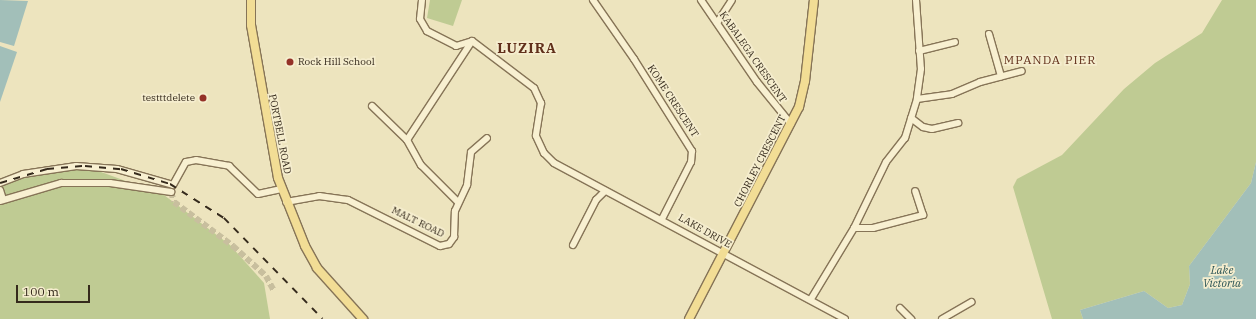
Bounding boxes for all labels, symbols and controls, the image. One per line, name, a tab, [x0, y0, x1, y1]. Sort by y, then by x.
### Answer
street label: KABALEGA CRESCENT	[717, 9, 789, 105]
district label: LUZIRA	[497, 40, 557, 56]
district label: MPANDA PIER	[1004, 53, 1096, 67]
place label: Rock Hill School	[298, 56, 375, 68]
marker: Rock Hill School	[285, 57, 295, 67]
street label: KOME CRESCENT	[645, 62, 701, 140]
place label: testttdelete	[142, 92, 195, 104]
marker: testttdelete	[198, 93, 208, 103]
street label: PORTBELL ROAD	[266, 93, 294, 175]
street label: CHORLEY CRESCENT	[732, 113, 788, 209]
street label: MALT ROAD	[390, 204, 446, 240]
street label: LAKE DRIVE	[676, 211, 734, 251]
water label: Lake Victoria	[1203, 264, 1241, 290]
scale bar	[18, 277, 92, 303]
text: 100 m	[23, 284, 59, 299]

